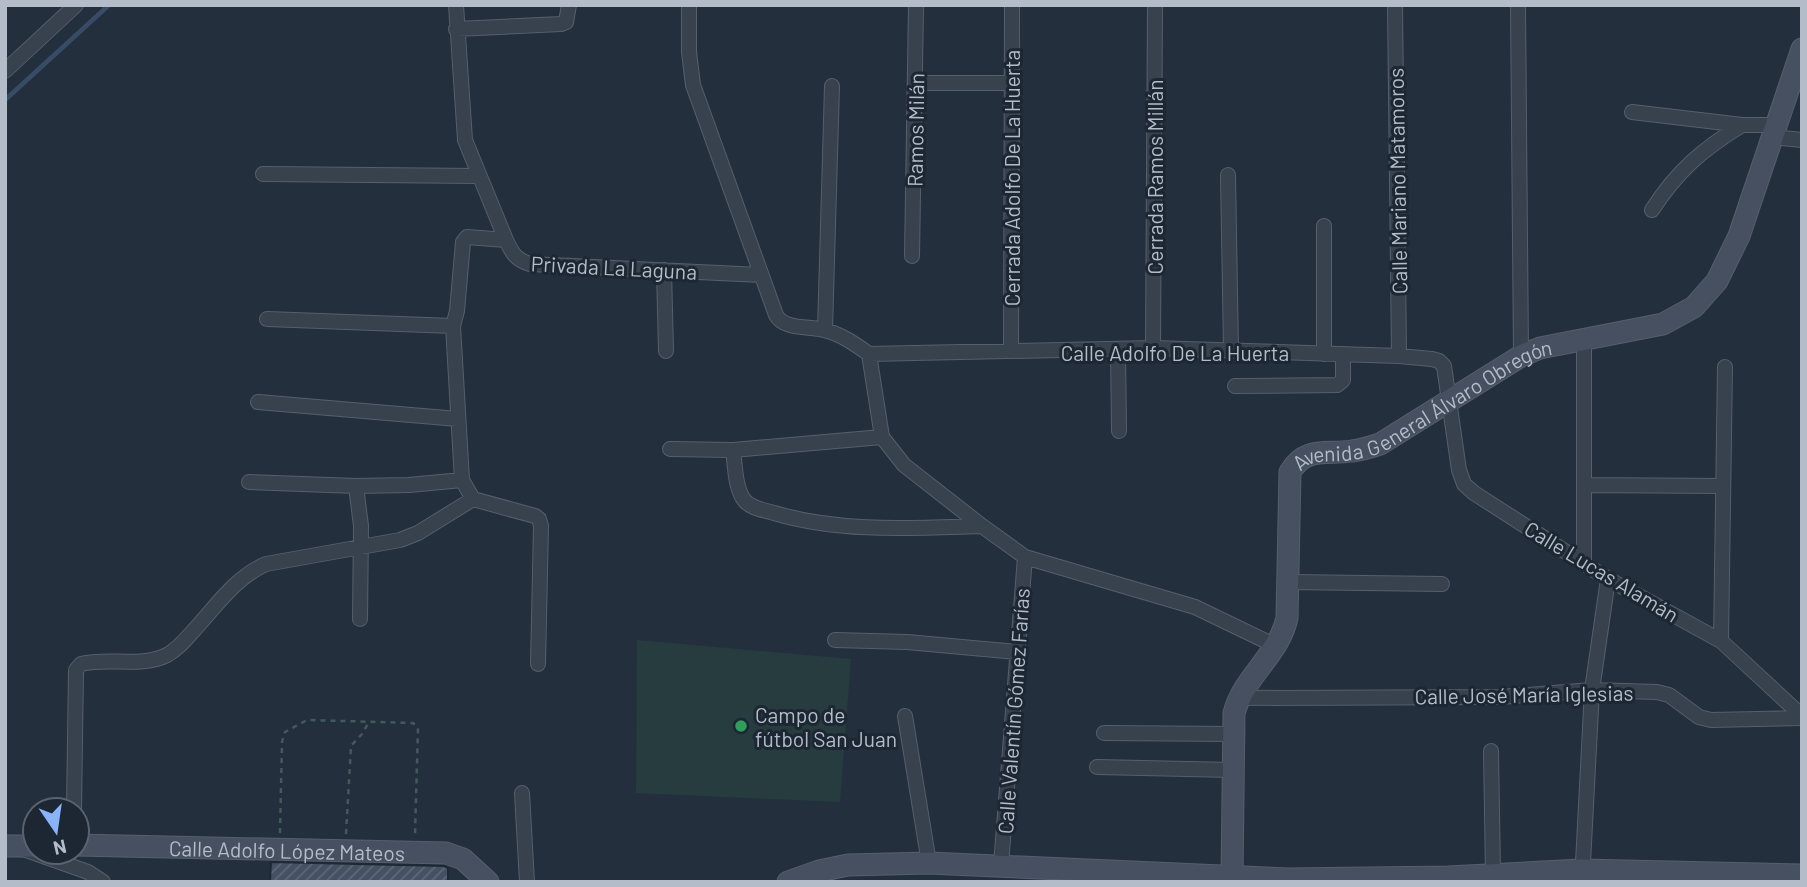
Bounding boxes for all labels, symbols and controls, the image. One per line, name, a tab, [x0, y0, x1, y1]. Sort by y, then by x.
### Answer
street label: Cerrada Adolfo De La Huerta	[999, 50, 1024, 306]
street label: Calle Mariano Matamoros	[1383, 68, 1411, 294]
street label: Ramos Milán	[902, 73, 928, 187]
street label: Cerrada Ramos Millán	[1142, 80, 1167, 274]
street label: Privada La Laguna	[530, 250, 698, 284]
street label: Avenida General Álvaro Obregón	[1287, 333, 1554, 474]
street label: Calle Adolfo De La Huerta	[1061, 340, 1289, 365]
street label: Calle Lucas Alamán	[1520, 515, 1684, 627]
street label: Calle Valentín Gómez Farías	[992, 587, 1034, 835]
street label: Calle José María Iglesias	[1414, 680, 1634, 708]
place label: Campo de fútbol San Juan	[755, 702, 897, 751]
marker: Campo de fútbol San Juan	[733, 718, 749, 734]
north arrow	[21, 796, 91, 866]
street label: Calle Adolfo López Mateos	[169, 834, 405, 865]
text: N	[51, 835, 69, 861]

